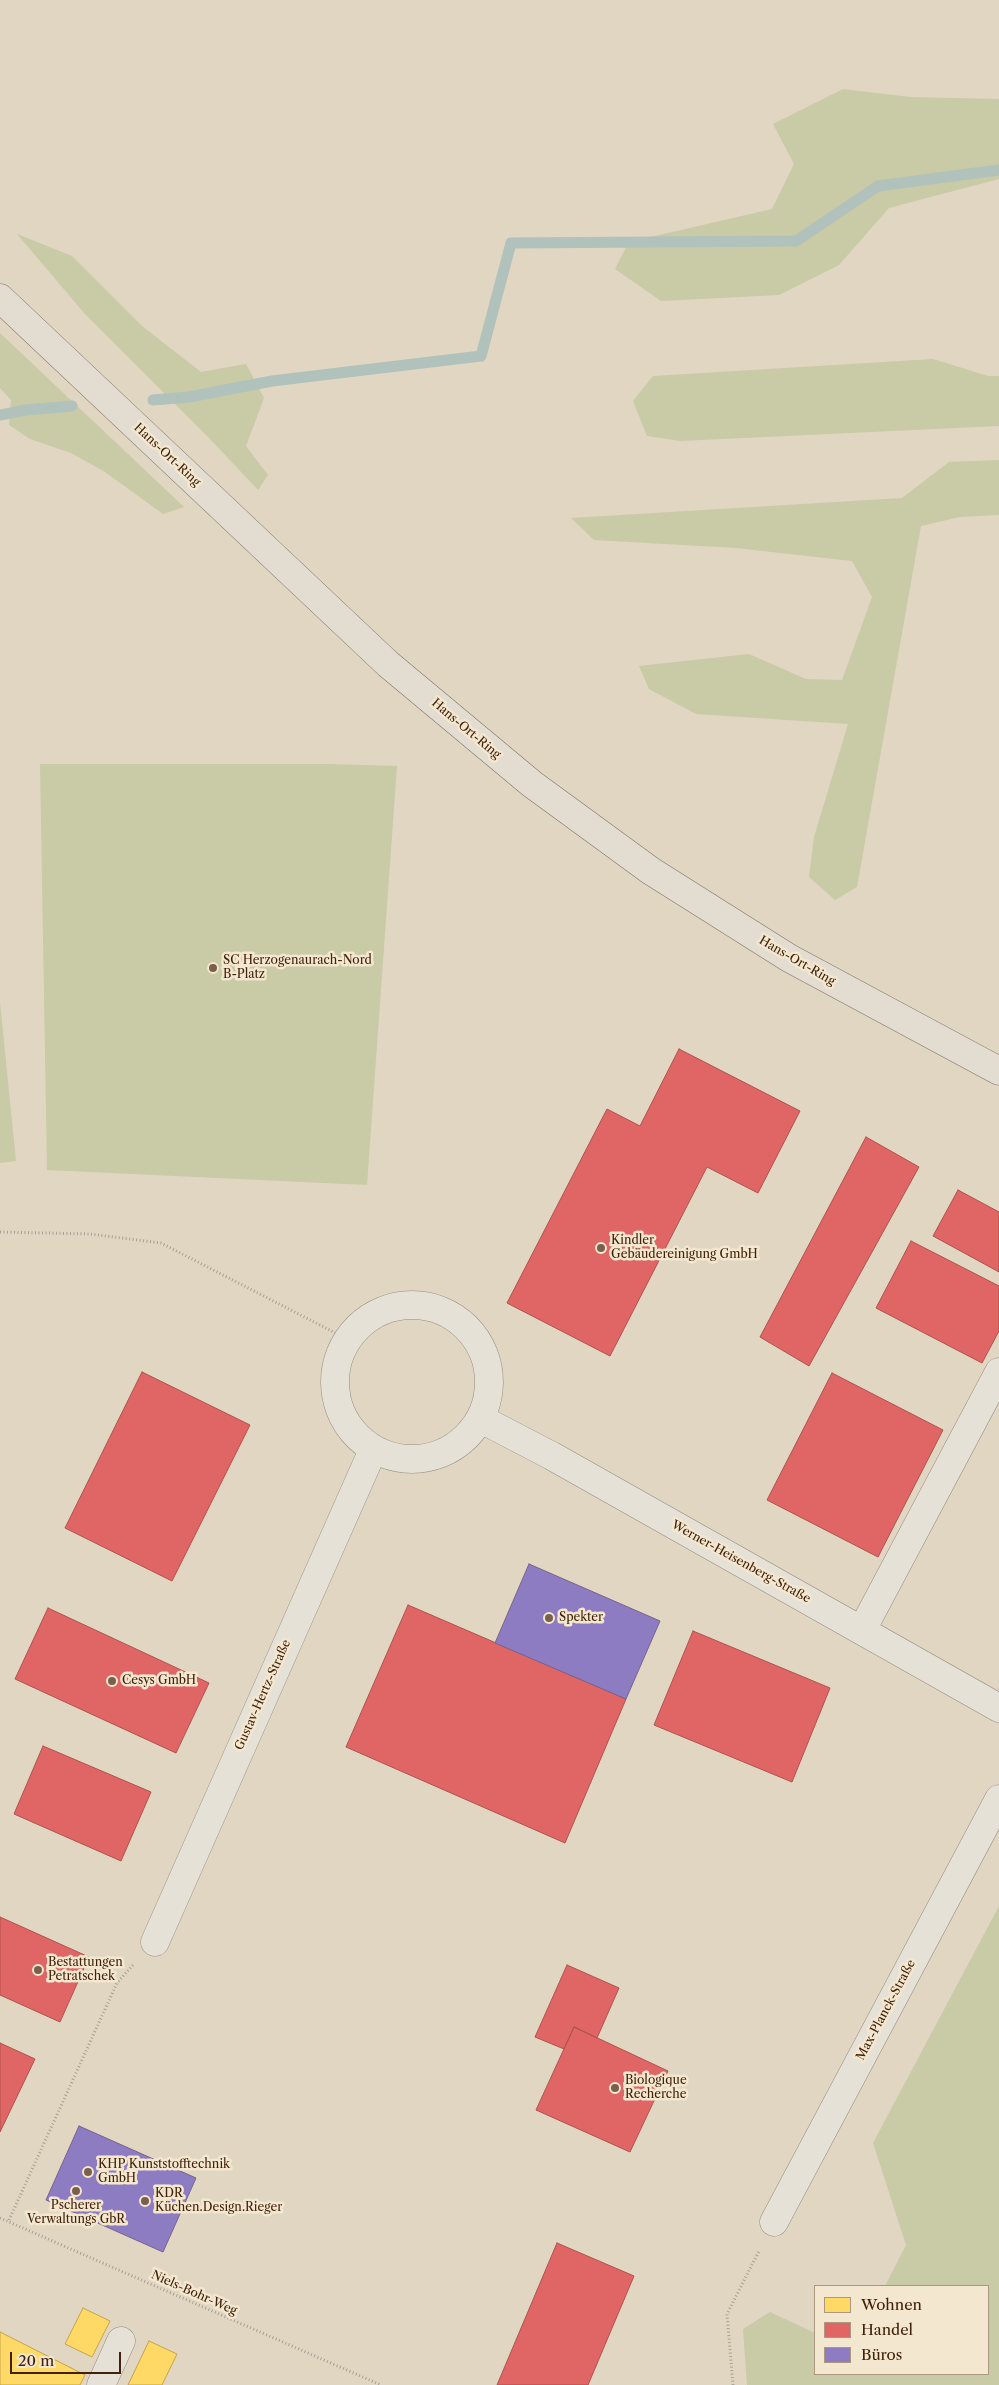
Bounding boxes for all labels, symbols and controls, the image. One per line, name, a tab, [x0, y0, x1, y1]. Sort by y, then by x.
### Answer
street label: Hans-Ort-Ring	[131, 421, 203, 489]
street label: Hans-Ort-Ring	[429, 696, 503, 762]
street label: Hans-Ort-Ring	[756, 933, 838, 989]
place label: SC Herzogenaurach-Nord B-Platz	[223, 954, 372, 982]
marker: SC Herzogenaurach-Nord B-Platz	[207, 962, 219, 974]
place label: Kindler Gebäudereinigung GmbH	[611, 1234, 758, 1262]
marker: Kindler Gebäudereinigung GmbH	[595, 1242, 607, 1254]
street label: Werner-Heisenberg-Straße	[669, 1518, 813, 1606]
place label: Spekter	[559, 1611, 603, 1625]
marker: Spekter	[543, 1612, 555, 1624]
street label: Gustav-Hertz-Straße	[232, 1637, 294, 1753]
place label: Cesys GmbH	[122, 1674, 196, 1688]
marker: Cesys GmbH	[106, 1675, 118, 1687]
place label: Bestattungen Petratschek	[48, 1956, 123, 1984]
street label: Max-Planck-Straße	[853, 1957, 919, 2063]
marker: Bestattungen Petratschek	[32, 1964, 44, 1976]
place label: Biologique Recherche	[625, 2074, 687, 2102]
marker: Biologique Recherche	[609, 2082, 621, 2094]
place label: KHP Kunststofftechnik GmbH	[98, 2158, 230, 2186]
marker: KHP Kunststofftechnik GmbH	[82, 2166, 94, 2178]
marker: Pscherer Verwaltungs GbR	[70, 2185, 82, 2197]
place label: KDR Küchen.Design.Rieger	[155, 2187, 282, 2215]
marker: KDR Küchen.Design.Rieger	[139, 2195, 151, 2207]
place label: Pscherer Verwaltungs GbR	[27, 2199, 125, 2227]
street label: Niels-Bohr-Weg	[149, 2268, 239, 2318]
legend	[814, 2285, 989, 2375]
text: Wohnen	[861, 2295, 922, 2314]
text: Handel	[861, 2320, 913, 2339]
scale bar	[12, 2342, 124, 2374]
text: Büros	[861, 2345, 902, 2364]
text: 20 m	[18, 2351, 54, 2370]

